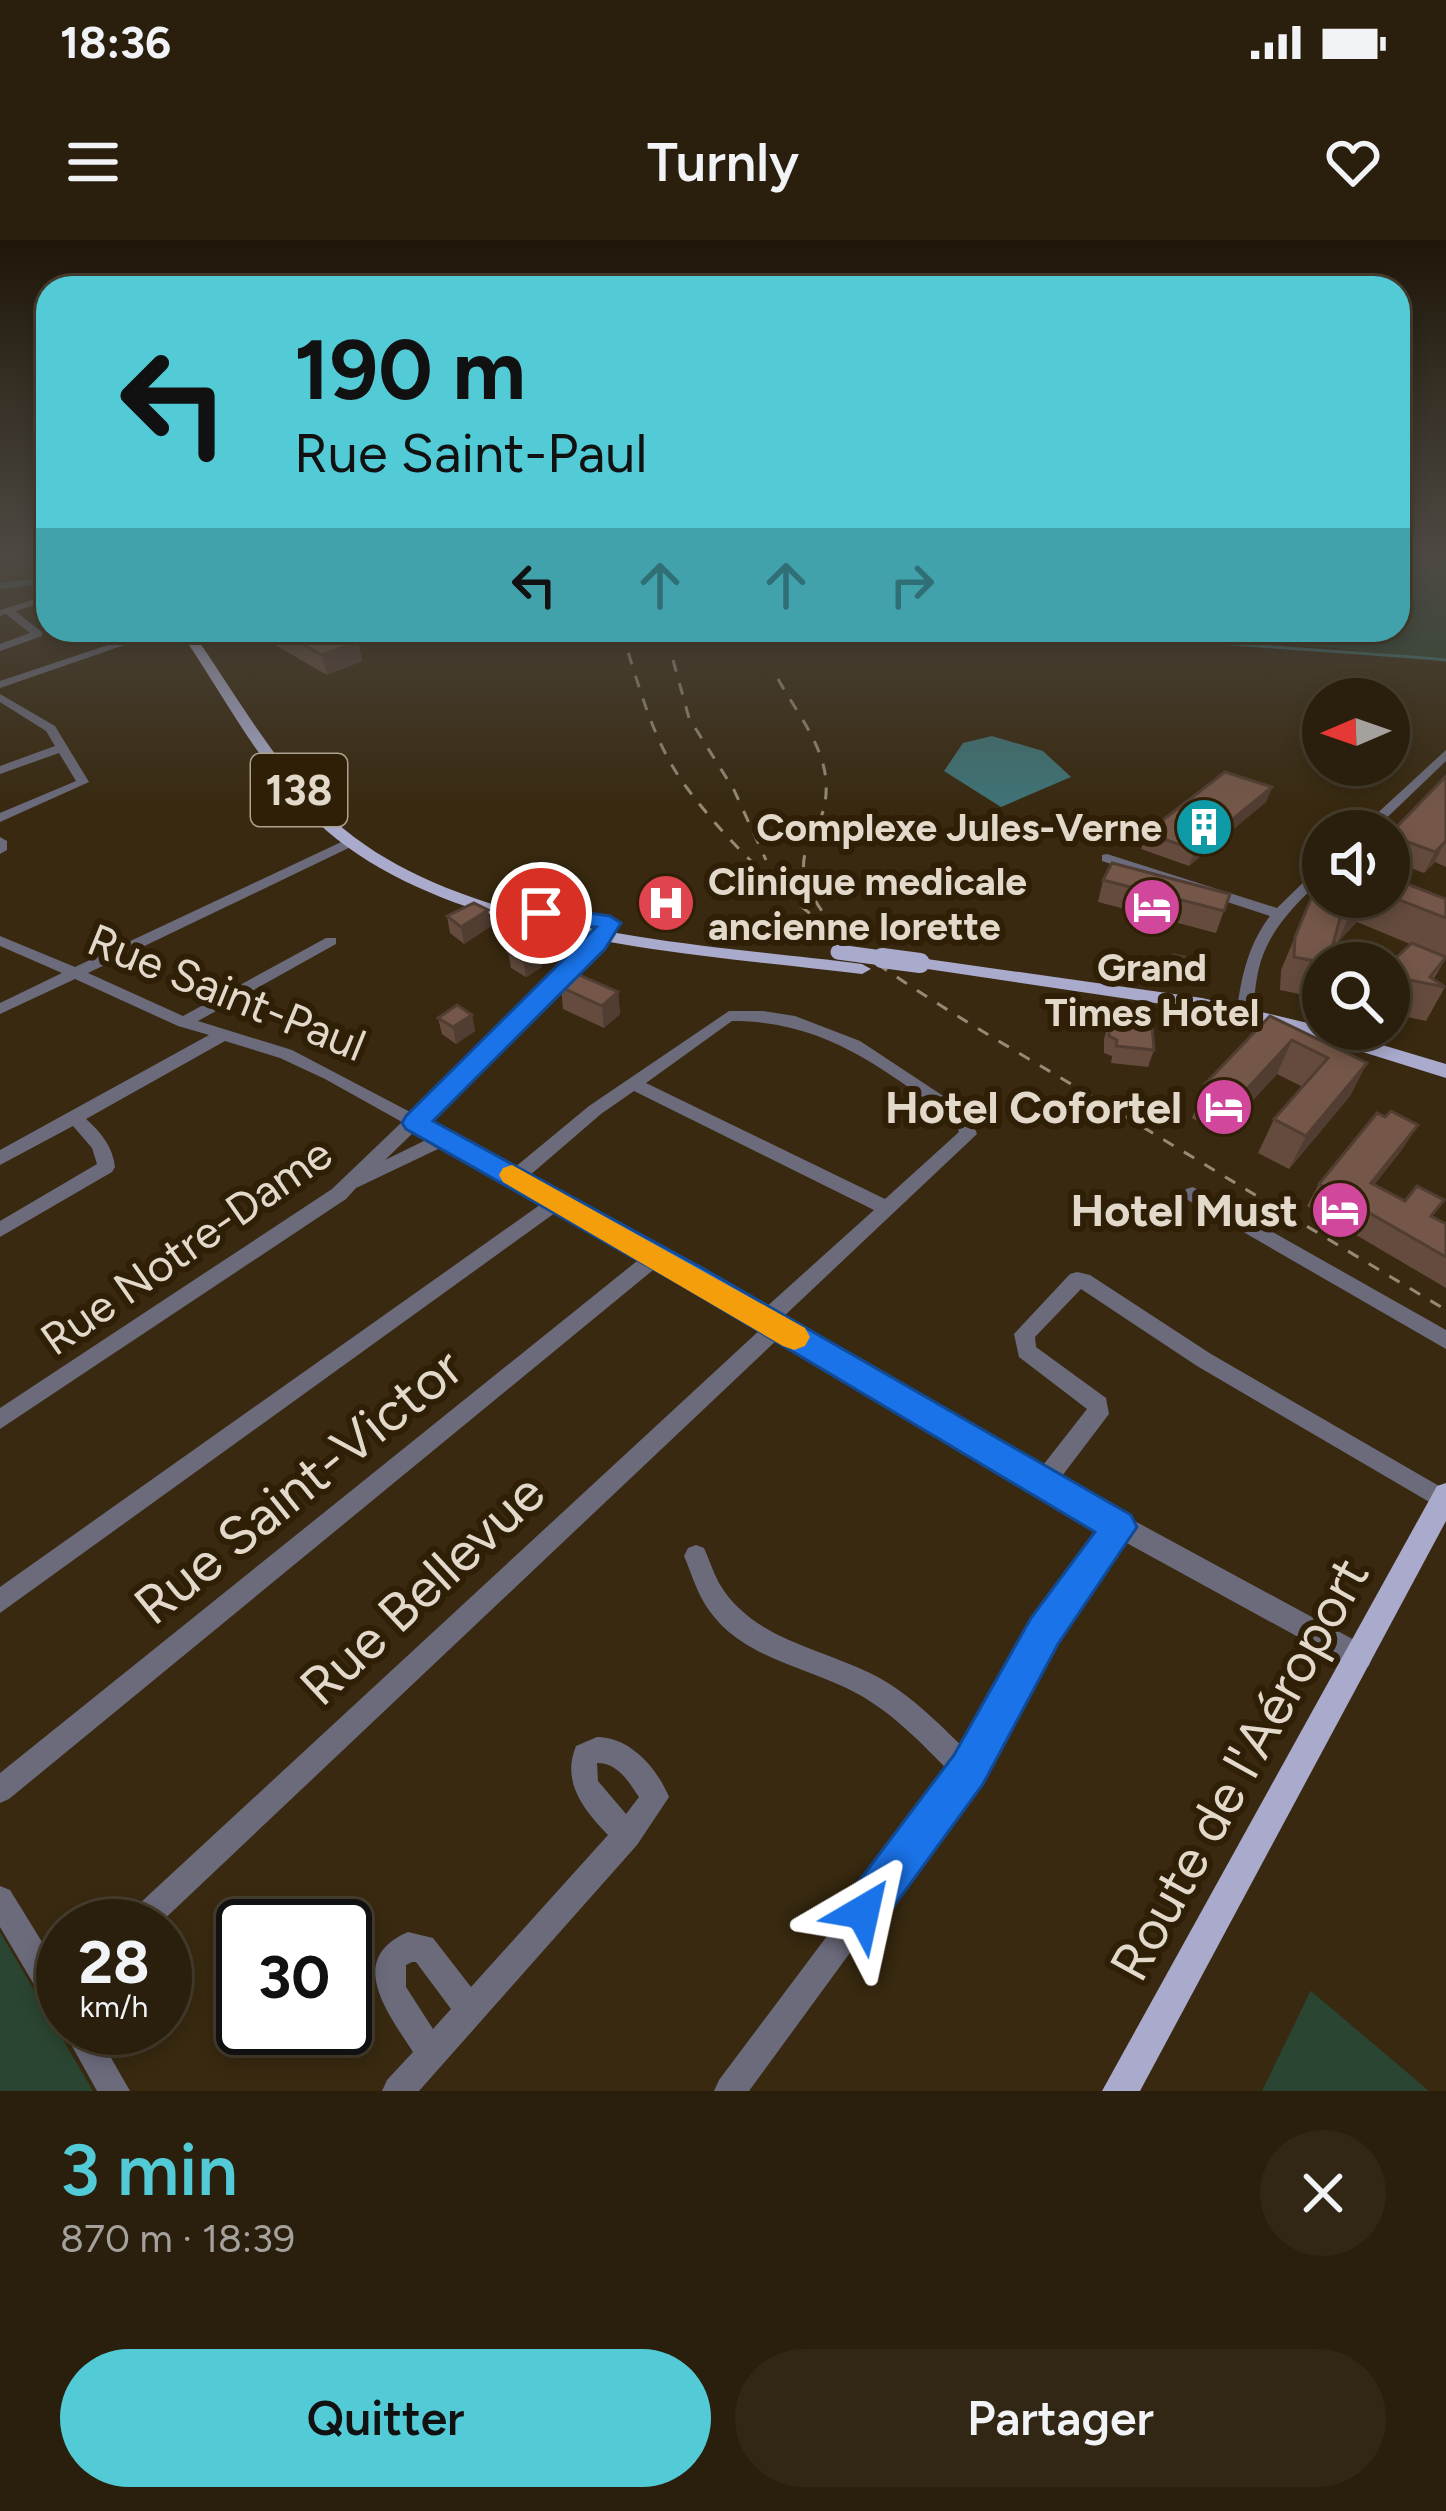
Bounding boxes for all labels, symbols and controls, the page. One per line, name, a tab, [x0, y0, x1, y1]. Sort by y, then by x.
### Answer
text: 18:36	[60, 15, 171, 69]
icon: menu	[60, 129, 126, 195]
icon: heart	[1320, 129, 1386, 195]
text: Turnly	[647, 130, 799, 195]
text: 190 m	[294, 319, 526, 420]
icon: left	[96, 324, 252, 480]
text: Rue Saint-Paul	[294, 421, 647, 486]
icon: left	[501, 552, 567, 618]
icon: ahead	[627, 552, 693, 618]
icon: ahead	[753, 552, 819, 618]
icon: right	[879, 552, 945, 618]
north arrow	[1302, 678, 1410, 786]
map controls	[1302, 678, 1410, 1050]
road number: 138	[251, 754, 347, 826]
building icon: Complexe Jules-Verne	[1173, 796, 1235, 858]
place label: Complexe Jules-Verne	[756, 804, 1162, 851]
button: sound	[1302, 810, 1410, 918]
place label: Clinique medicale ancienne lorette	[708, 858, 1027, 950]
pin	[490, 862, 592, 964]
hospital icon: Clinique medicale ancienne lorette	[635, 872, 697, 934]
hotel icon: Grand Times Hotel	[1121, 876, 1183, 938]
icon: arrive	[508, 880, 574, 946]
street label: Rue Saint-Paul	[80, 912, 374, 1072]
button: search	[1302, 942, 1410, 1050]
place label: Grand Times Hotel	[1045, 944, 1259, 1036]
hotel icon: Hotel Cofortel	[1193, 1076, 1255, 1138]
place label: Hotel Cofortel	[885, 1080, 1182, 1134]
street label: Rue Notre-Dame	[30, 1126, 342, 1366]
hotel icon: Hotel Must	[1309, 1179, 1371, 1241]
place label: Hotel Must	[1071, 1183, 1298, 1237]
street label: Rue Saint-Victor	[122, 1335, 475, 1638]
street label: Rue Bellevue	[287, 1460, 558, 1719]
street label: Route de l'Aéroport	[1096, 1547, 1382, 1992]
position arrow	[800, 1849, 926, 1975]
speed limit sign: 30	[216, 1899, 372, 2055]
text: 28	[78, 1926, 150, 1998]
text: km/h	[80, 1988, 148, 2025]
text: 3 min	[60, 2127, 238, 2213]
button: close	[1260, 2130, 1386, 2256]
text: 870 m · 18:39	[60, 2215, 295, 2262]
button: Quitter	[60, 2349, 711, 2487]
button: Partager	[735, 2349, 1386, 2487]

